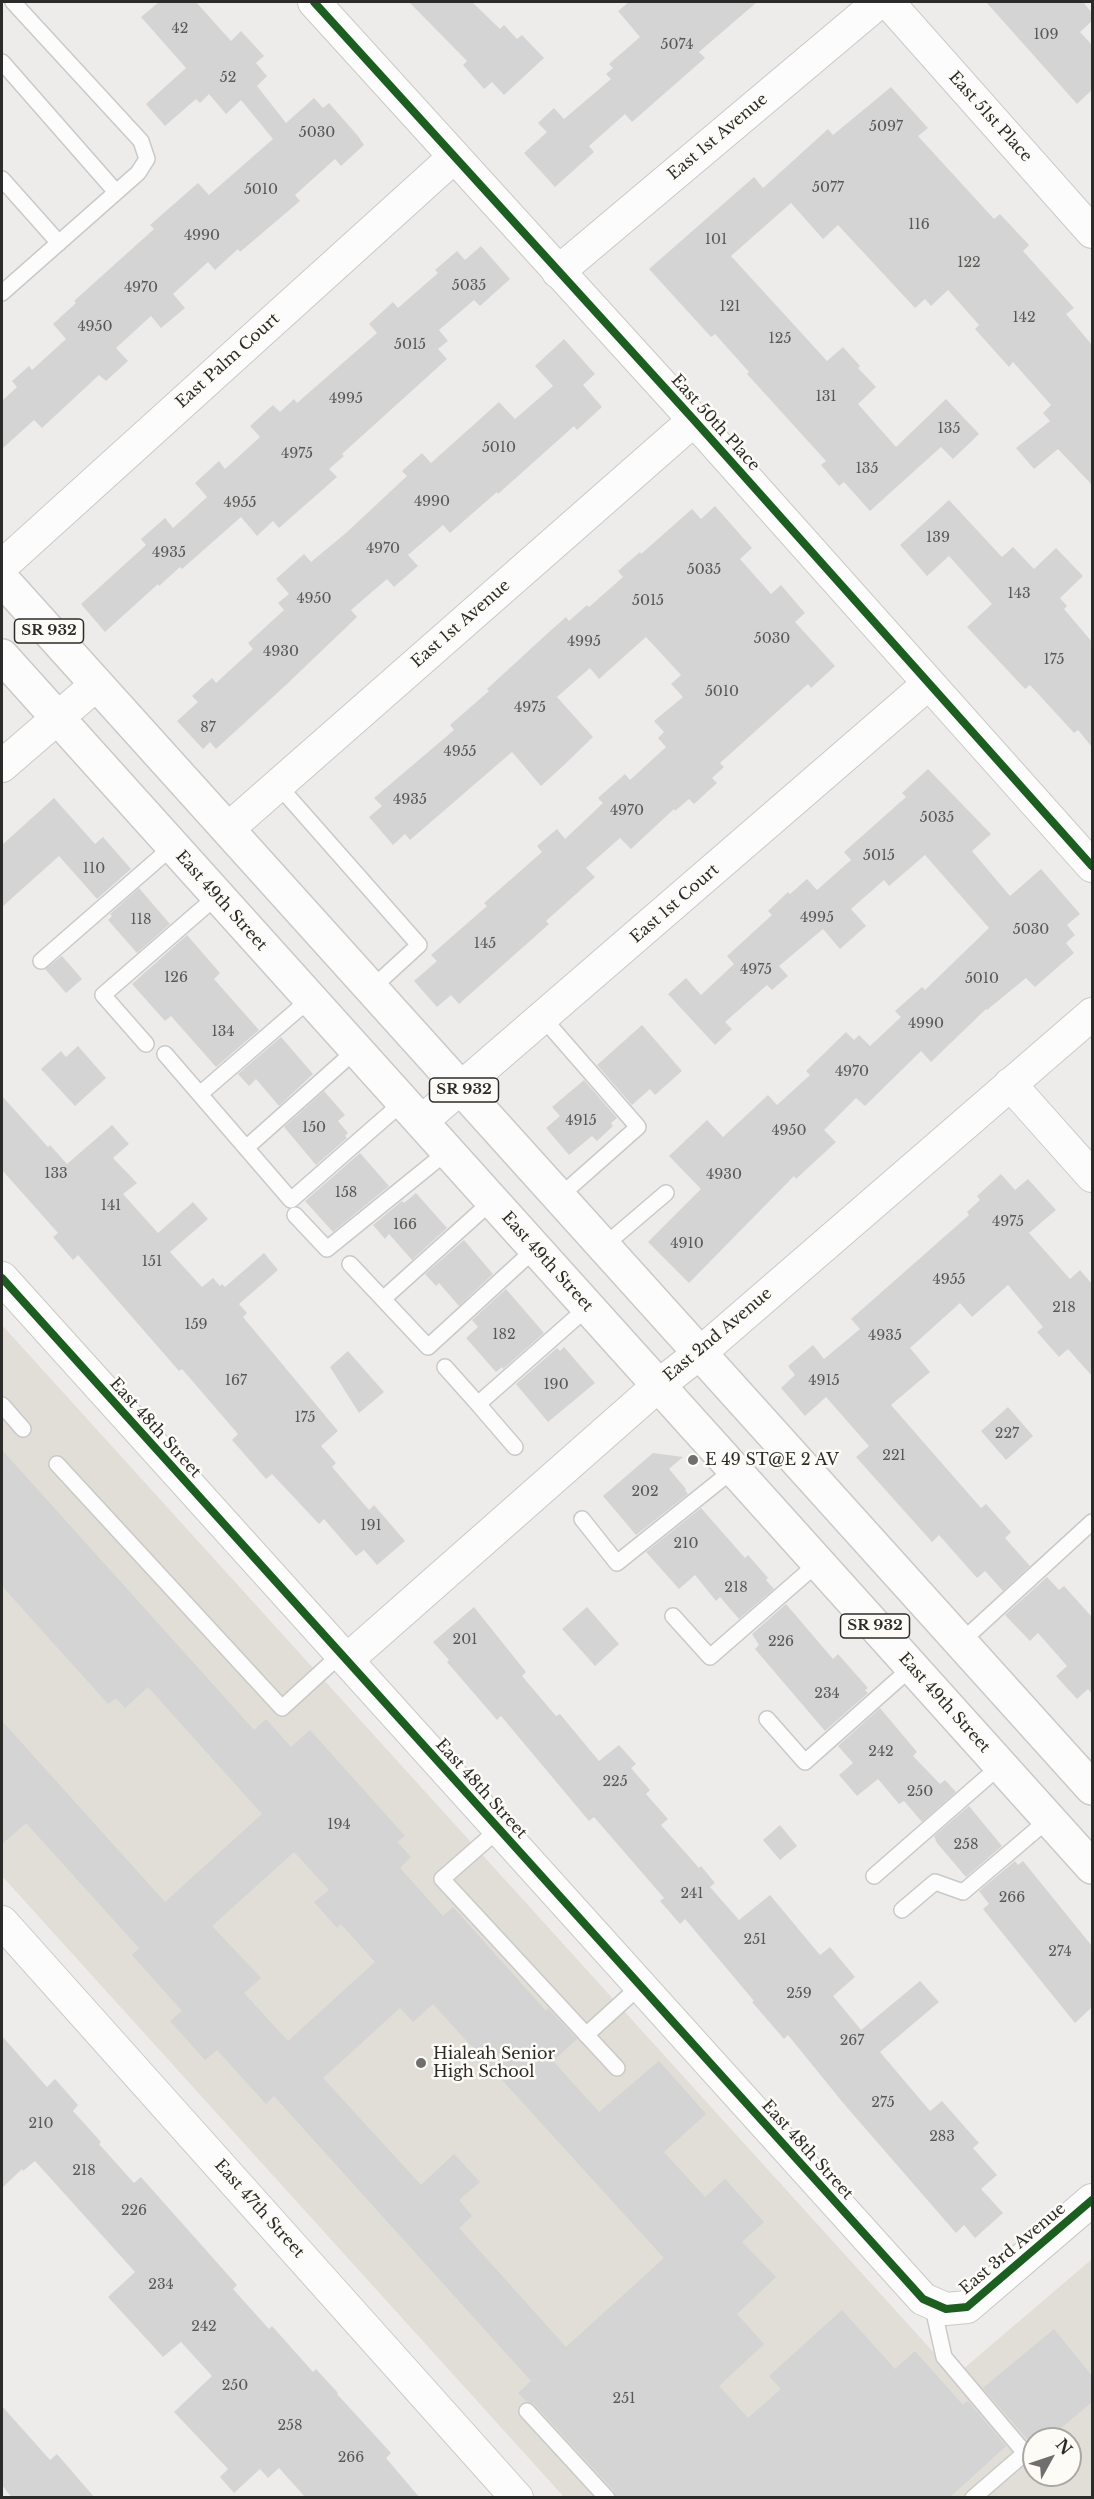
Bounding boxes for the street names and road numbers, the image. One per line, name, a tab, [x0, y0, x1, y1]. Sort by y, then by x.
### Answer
street label: East 51st Place	[944, 68, 1036, 166]
street label: East 1st Avenue	[664, 90, 772, 184]
street label: East Palm Court	[172, 309, 284, 413]
street label: East 50th Place	[667, 371, 763, 475]
street label: East 1st Avenue	[408, 576, 514, 672]
road number: SR 932	[14, 619, 84, 643]
street label: East 49th Street	[171, 847, 271, 955]
street label: East 1st Court	[627, 860, 723, 948]
road number: SR 932	[430, 1078, 498, 1102]
street label: East 49th Street	[497, 1208, 597, 1316]
street label: East 2nd Avenue	[660, 1284, 776, 1386]
street label: East 48th Street	[105, 1374, 205, 1482]
road number: SR 932	[840, 1614, 910, 1638]
street label: East 49th Street	[894, 1649, 994, 1757]
street label: East 48th Street	[431, 1735, 531, 1843]
street label: East 48th Street	[757, 2096, 857, 2204]
street label: East 47th Street	[210, 2156, 308, 2262]
street label: East 3rd Avenue	[956, 2199, 1070, 2299]

